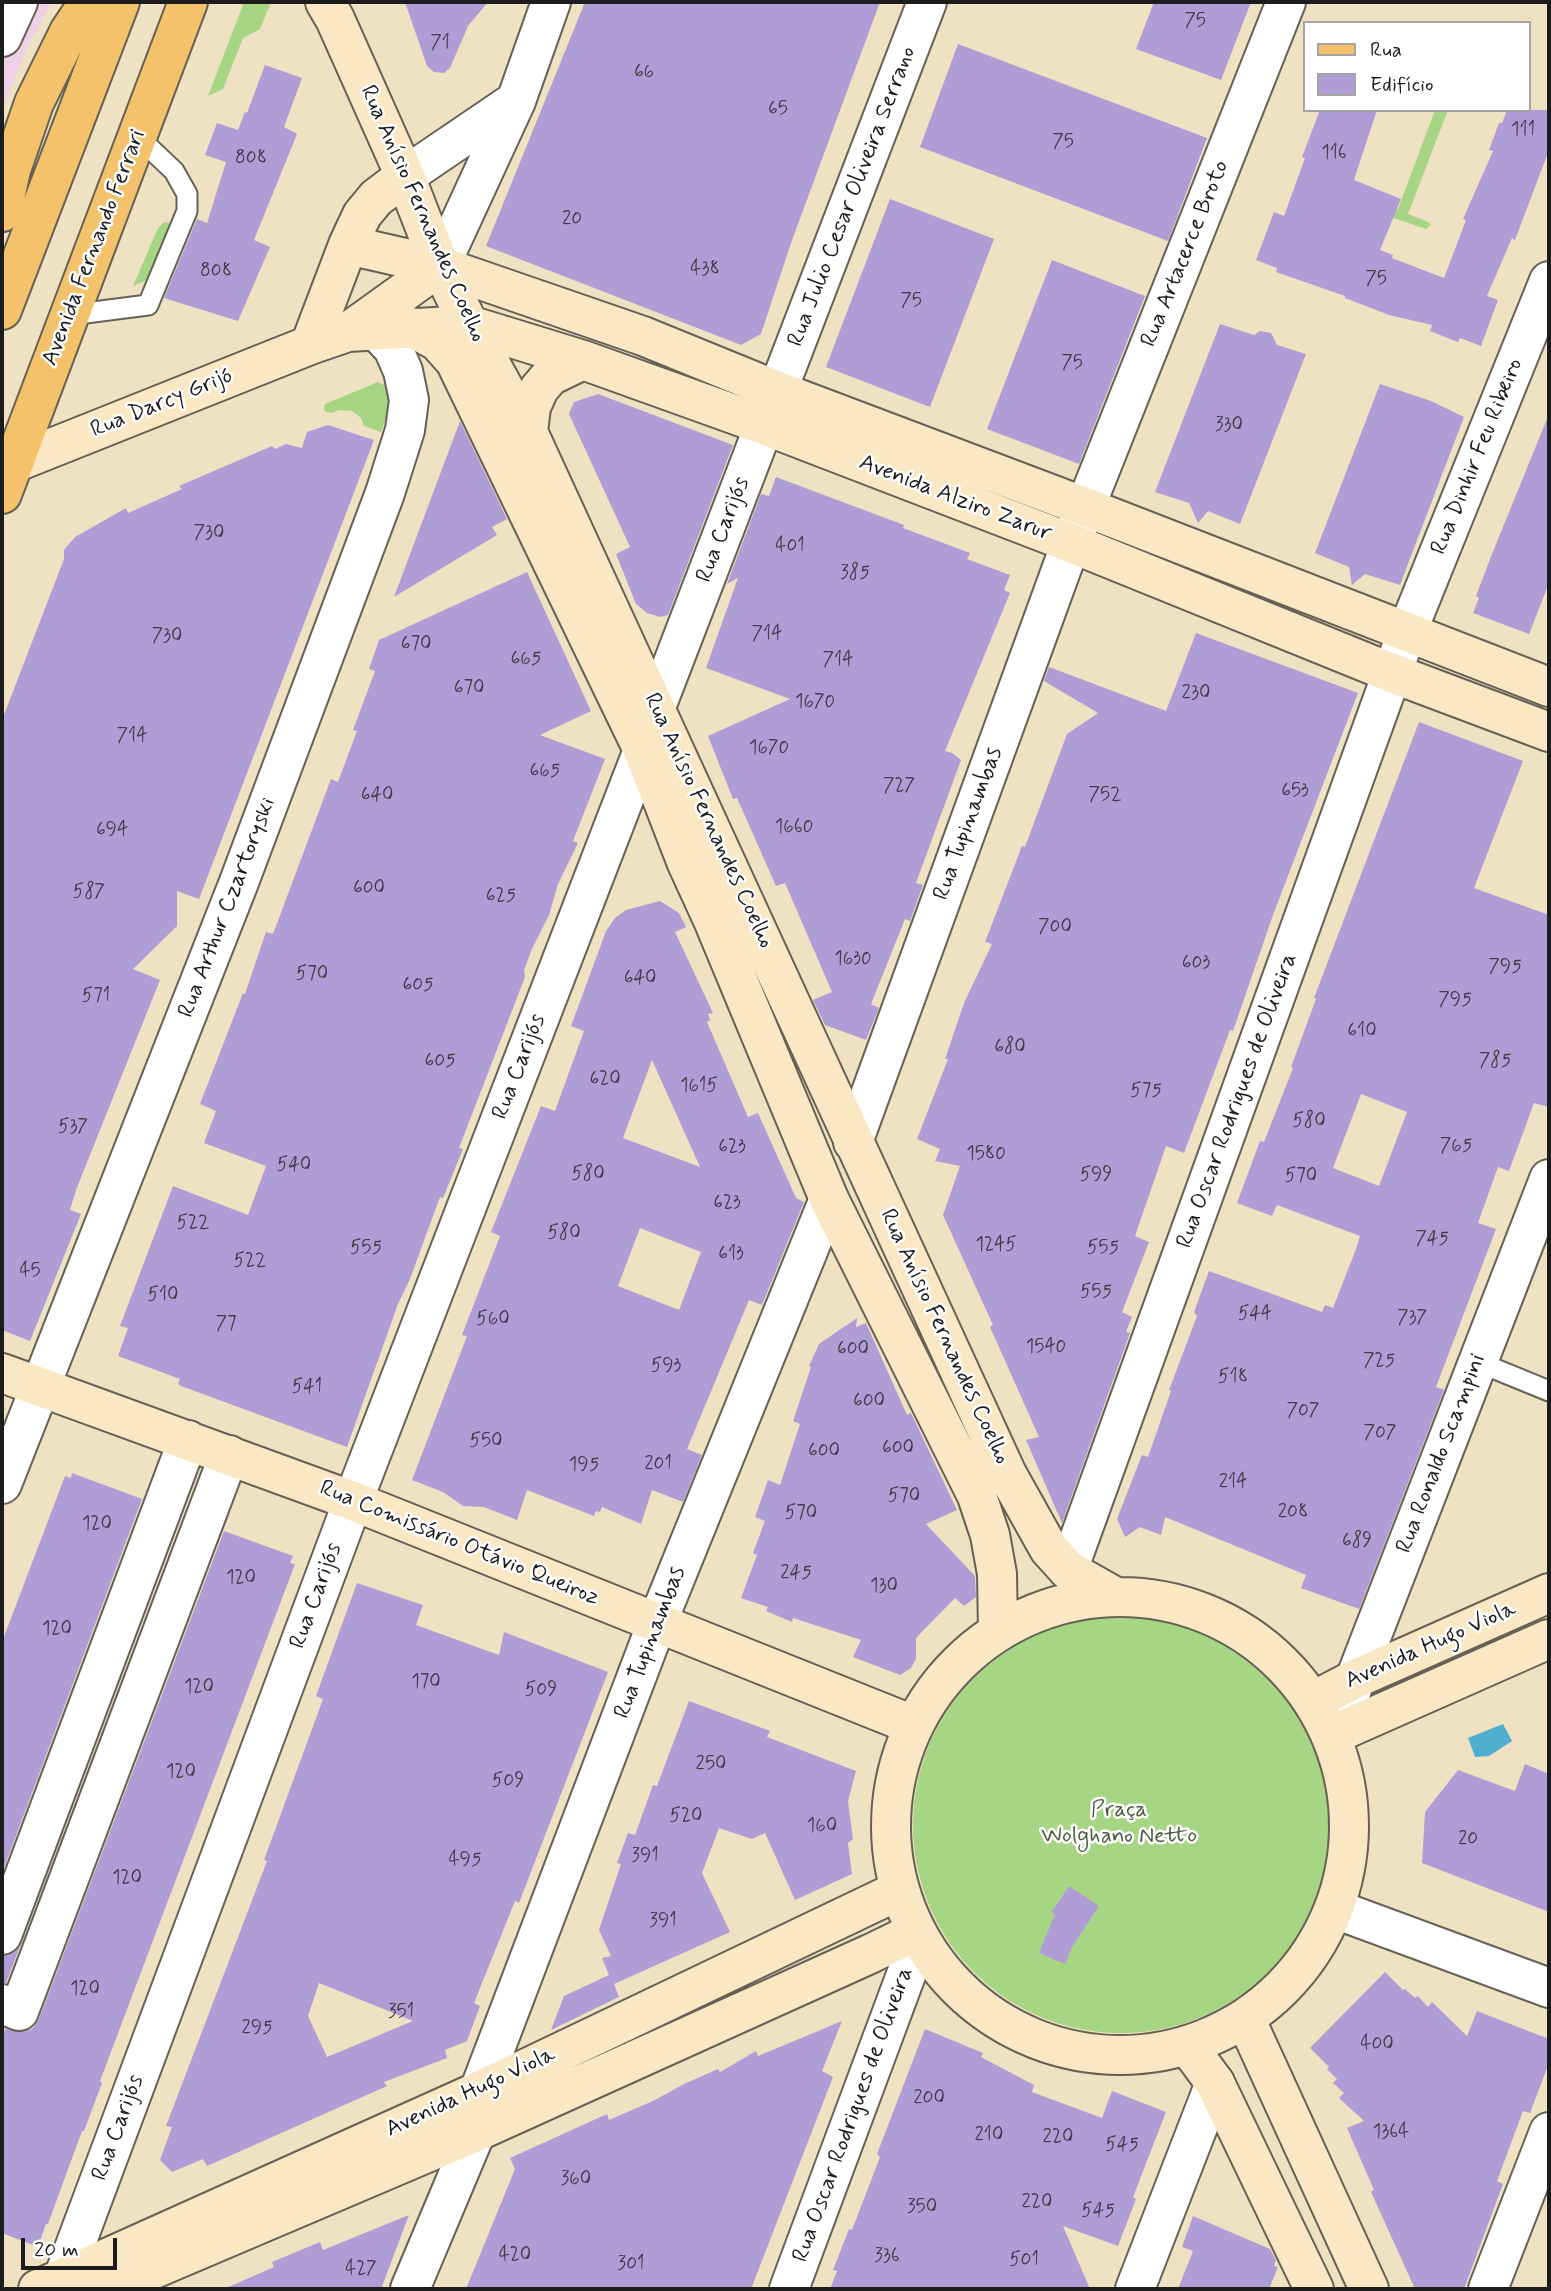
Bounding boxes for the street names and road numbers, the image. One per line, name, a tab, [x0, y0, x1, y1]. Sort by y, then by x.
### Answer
street label: Rua Julio Cesar Oliveira Serrano	[783, 43, 923, 351]
street label: Rua Anísio Fernandes Coelho	[353, 81, 491, 347]
street label: Avenida Fernando Ferrari	[37, 126, 153, 370]
street label: Rua Artacerce Broto	[1136, 157, 1236, 351]
street label: Rua Dinhir Feu Ribeiro	[1426, 355, 1530, 559]
street label: Rua Darcy Grijó	[87, 363, 237, 445]
street label: Avenida Alziro Zarur	[855, 450, 1055, 548]
street label: Rua Carijós	[691, 473, 757, 587]
street label: Rua Anísio Fernandes Coelho	[637, 689, 779, 953]
street label: Rua Tupinambas	[929, 744, 1009, 904]
street label: Rua Arthur Czartoryski	[173, 794, 283, 1022]
street label: Rua Oscar Rodrigues de Oliveira	[1172, 950, 1304, 1252]
street label: Rua Carijós	[487, 1010, 553, 1124]
street label: Rua Anísio Fernandes Coelho	[873, 1205, 1015, 1469]
street label: Rua Ronaldo Scampini	[1391, 1350, 1493, 1558]
street label: Rua Comissário Otávio Queiroz	[315, 1475, 603, 1613]
street label: Rua Carijós	[285, 1539, 349, 1653]
street label: Rua Tupinambas	[609, 1563, 693, 1723]
street label: Avenida Hugo Viola	[1341, 1596, 1521, 1696]
street label: Rua Oscar Rodrigues de Oliveira	[788, 1964, 920, 2266]
street label: Avenida Hugo Viola	[382, 2042, 560, 2144]
street label: Rua Carijós	[87, 2071, 151, 2185]

